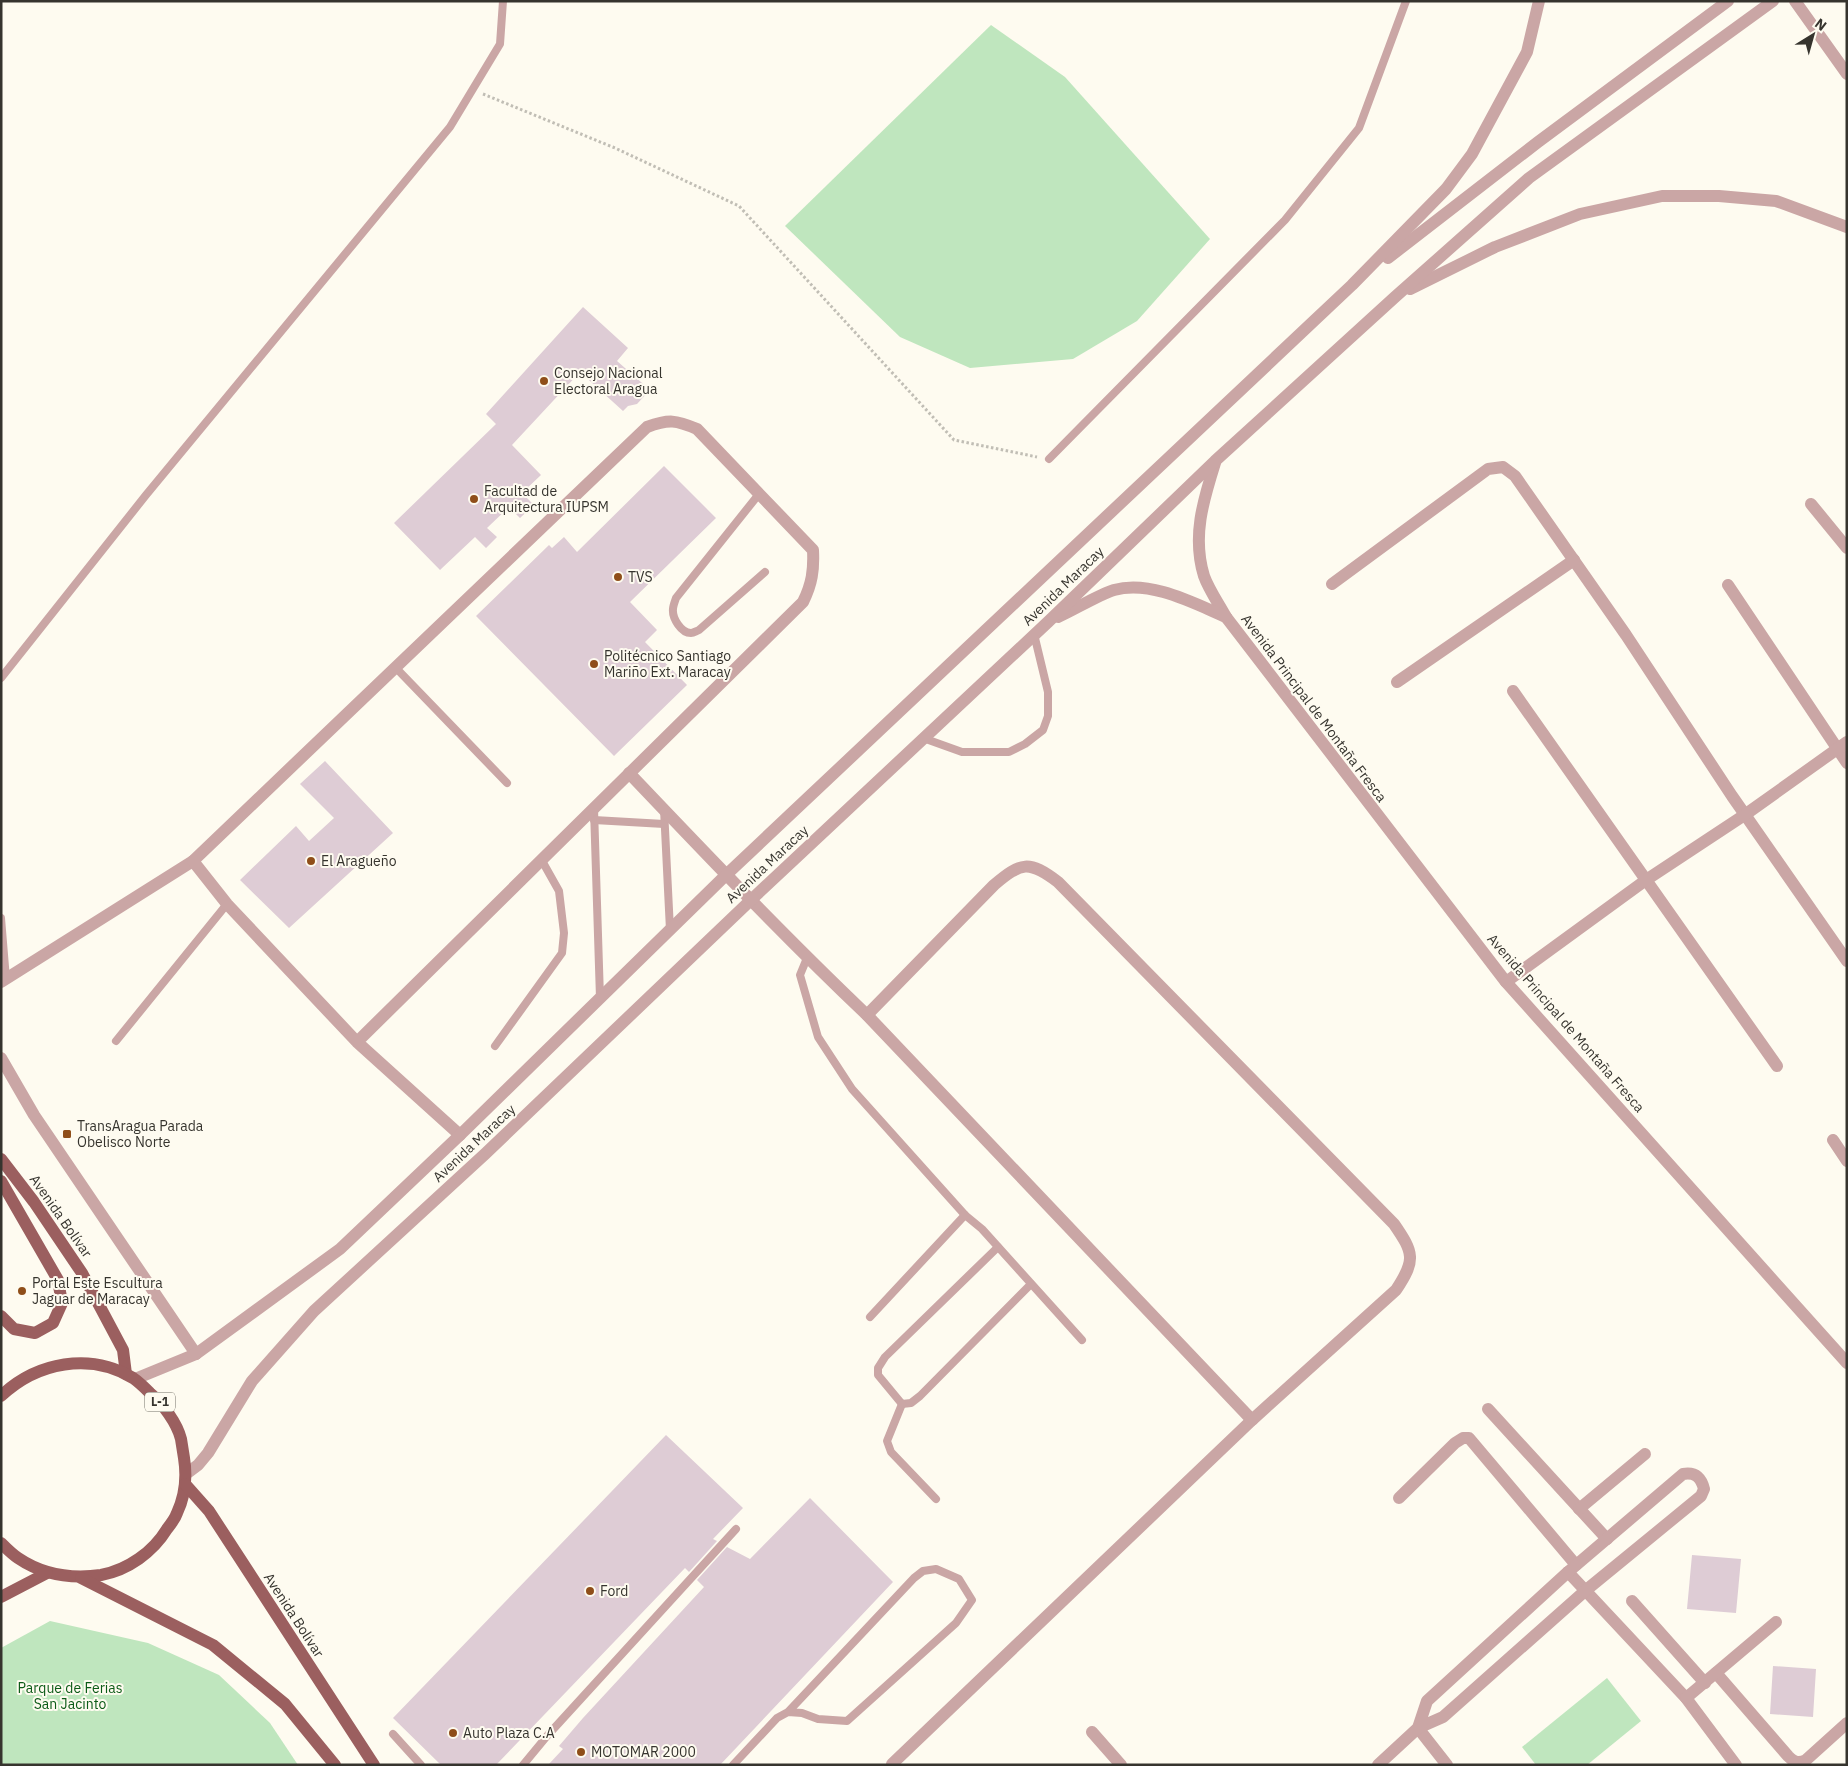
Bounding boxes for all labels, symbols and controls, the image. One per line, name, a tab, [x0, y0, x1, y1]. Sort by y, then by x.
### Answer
north arrow	[1788, 10, 1838, 60]
text: N	[1811, 14, 1830, 35]
place label: Consejo Nacional Electoral Aragua	[554, 364, 663, 398]
marker: Consejo Nacional Electoral Aragua	[538, 375, 550, 387]
place label: Facultad de Arquitectura IUPSM	[484, 482, 609, 516]
marker: Facultad de Arquitectura IUPSM	[468, 493, 480, 505]
street label: Avenida Maracay	[1018, 543, 1108, 629]
place label: TVS	[628, 568, 653, 586]
marker: TVS	[612, 571, 624, 583]
street label: Avenida Principal de Montaña Fresca	[1237, 610, 1391, 806]
place label: Politécnico Santiago Mariño Ext. Maracay	[604, 647, 731, 681]
marker: Politécnico Santiago Mariño Ext. Maracay	[588, 658, 600, 670]
street label: Avenida Maracay	[722, 821, 812, 907]
place label: El Aragueño	[321, 852, 397, 870]
marker: El Aragueño	[305, 855, 317, 867]
street label: Avenida Principal de Montaña Fresca	[1484, 930, 1649, 1116]
street label: Avenida Maracay	[429, 1100, 519, 1186]
place label: TransAragua Parada Obelisco Norte	[77, 1117, 204, 1151]
marker: TransAragua Parada Obelisco Norte	[61, 1128, 73, 1140]
street label: Avenida Bolívar	[26, 1171, 96, 1261]
place label: Portal Este Escultura Jaguar de Maracay	[32, 1274, 163, 1308]
marker: Portal Este Escultura Jaguar de Maracay	[16, 1285, 28, 1297]
road number: L-1	[145, 1392, 175, 1411]
street label: Avenida Bolívar	[260, 1569, 328, 1661]
place label: Ford	[600, 1582, 629, 1600]
marker: Ford	[584, 1585, 596, 1597]
park label: Parque de Ferias San Jacinto	[17, 1679, 123, 1713]
place label: Auto Plaza C.A	[463, 1724, 555, 1742]
marker: Auto Plaza C.A	[447, 1727, 459, 1739]
place label: MOTOMAR 2000	[591, 1743, 696, 1761]
marker: MOTOMAR 2000	[575, 1746, 587, 1758]

